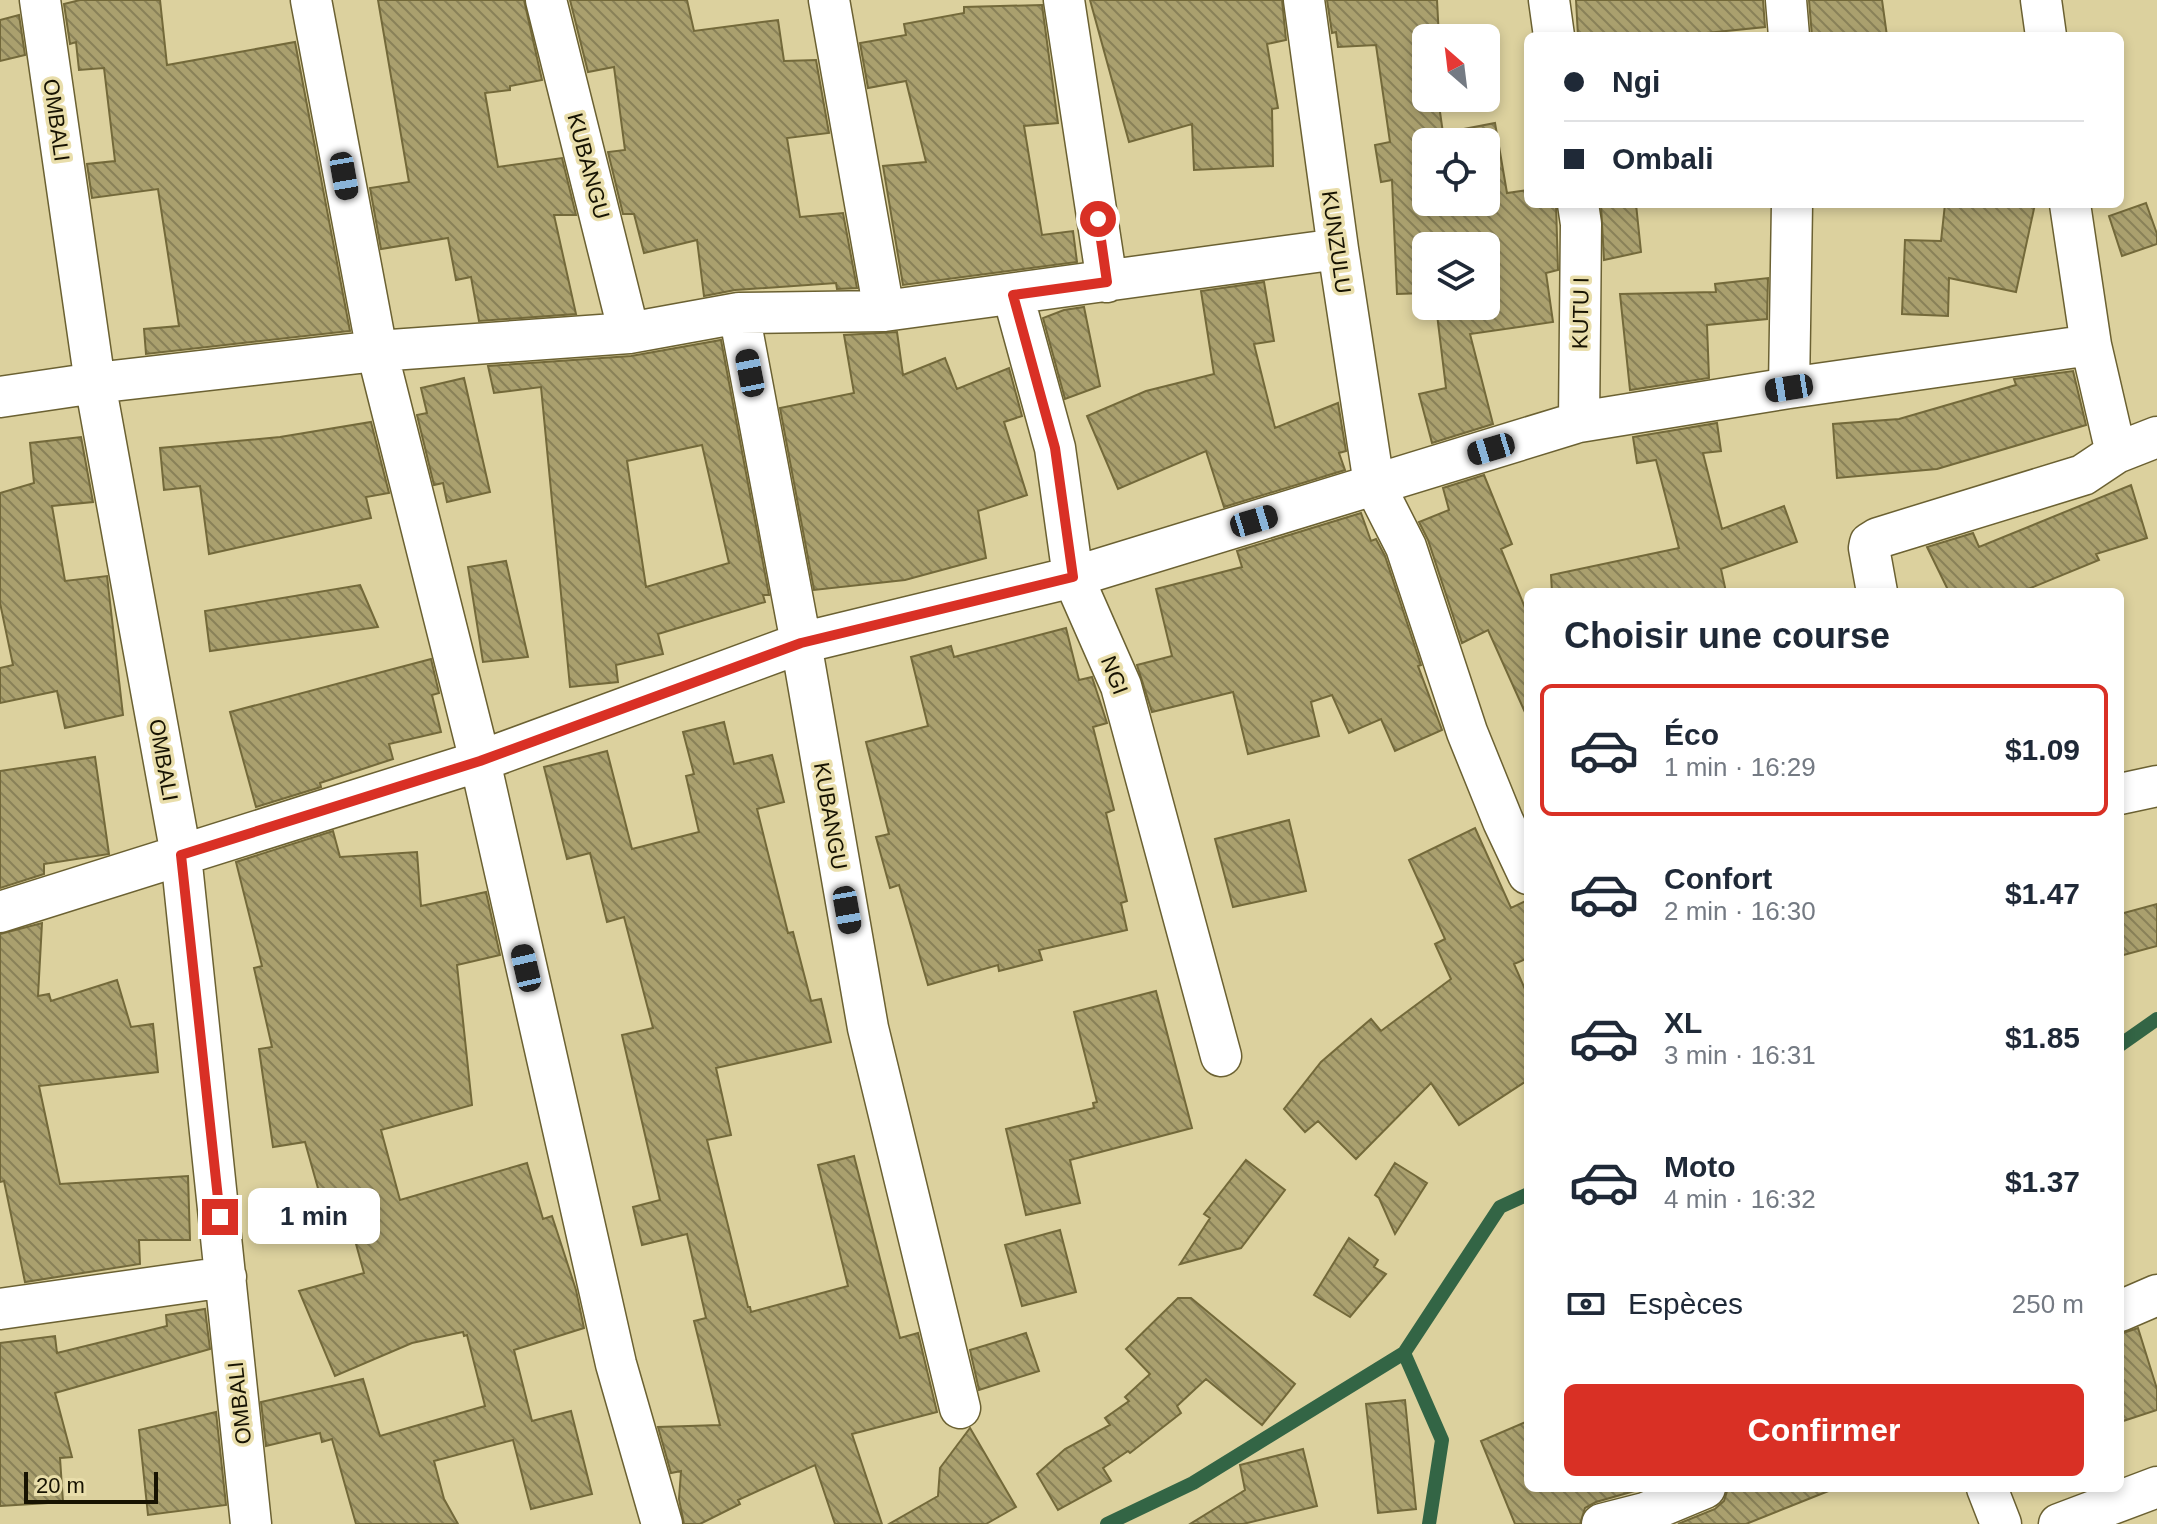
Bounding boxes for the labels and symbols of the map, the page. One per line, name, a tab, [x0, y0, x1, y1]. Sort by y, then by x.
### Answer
north arrow	[1412, 24, 1500, 112]
street label: OMBALI	[38, 77, 75, 163]
street label: KUBANGU	[562, 110, 615, 222]
car	[328, 150, 360, 202]
street label: KUNZULU	[1317, 189, 1356, 295]
route start	[1080, 201, 1116, 237]
street label: KUTU I	[1567, 277, 1594, 349]
car	[734, 347, 766, 399]
car	[1763, 372, 1815, 404]
car	[1465, 431, 1517, 467]
car	[1228, 503, 1280, 539]
street label: NGI	[1096, 652, 1133, 698]
street label: OMBALI	[144, 717, 183, 803]
street label: KUBANGU	[809, 760, 852, 872]
car	[831, 884, 863, 936]
car	[509, 942, 543, 994]
callout: 1 min	[248, 1189, 380, 1245]
route end	[202, 1199, 238, 1235]
street label: OMBALI	[223, 1360, 256, 1446]
scale bar	[24, 1468, 158, 1504]

